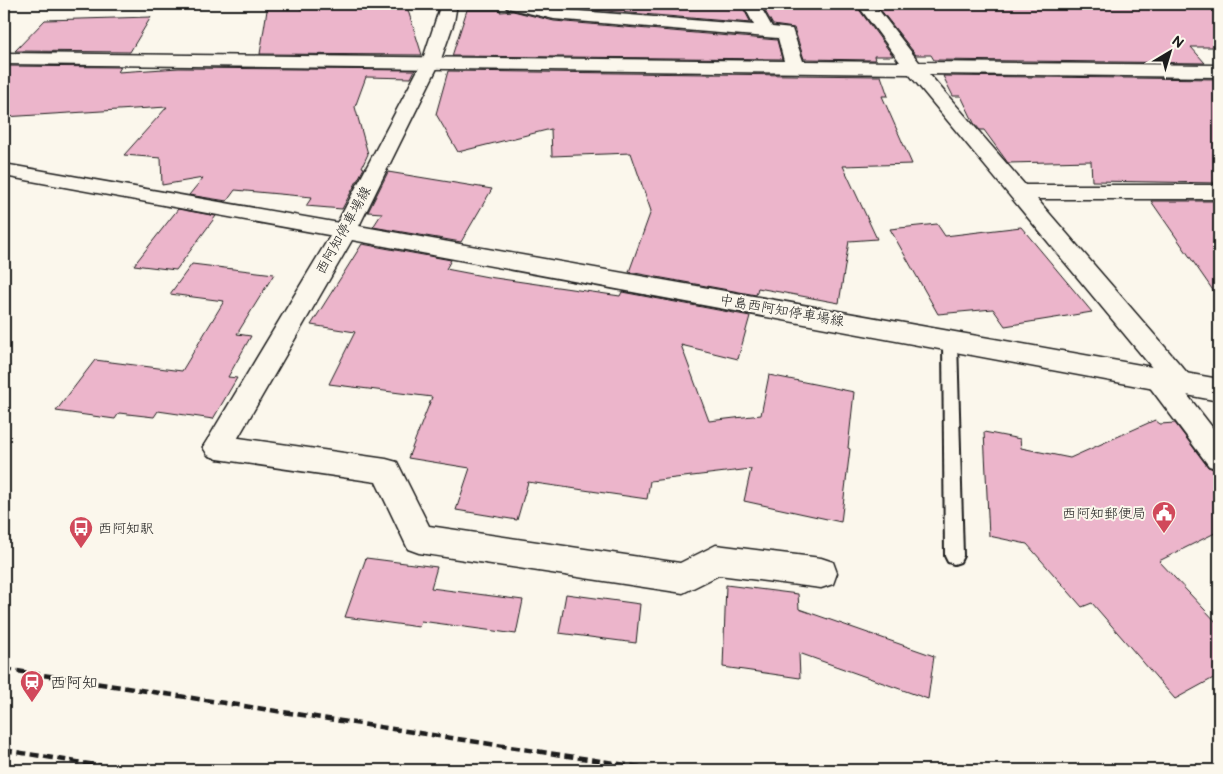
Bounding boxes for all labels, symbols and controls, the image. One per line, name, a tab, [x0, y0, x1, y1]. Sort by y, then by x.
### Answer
north arrow	[1146, 28, 1196, 78]
text: N	[1168, 32, 1187, 52]
street label: 西阿知停車場線	[312, 183, 375, 277]
street label: 中島西阿知停車場線	[718, 291, 845, 330]
public building icon: 西阿知郵便局	[1151, 500, 1177, 534]
place label: 西阿知郵便局	[1062, 505, 1146, 522]
bus stop icon: 西阿知駅	[68, 515, 94, 549]
place label: 西阿知駅	[98, 520, 154, 537]
station icon: 西阿知	[19, 669, 45, 703]
place label: 西阿知	[50, 674, 98, 693]

